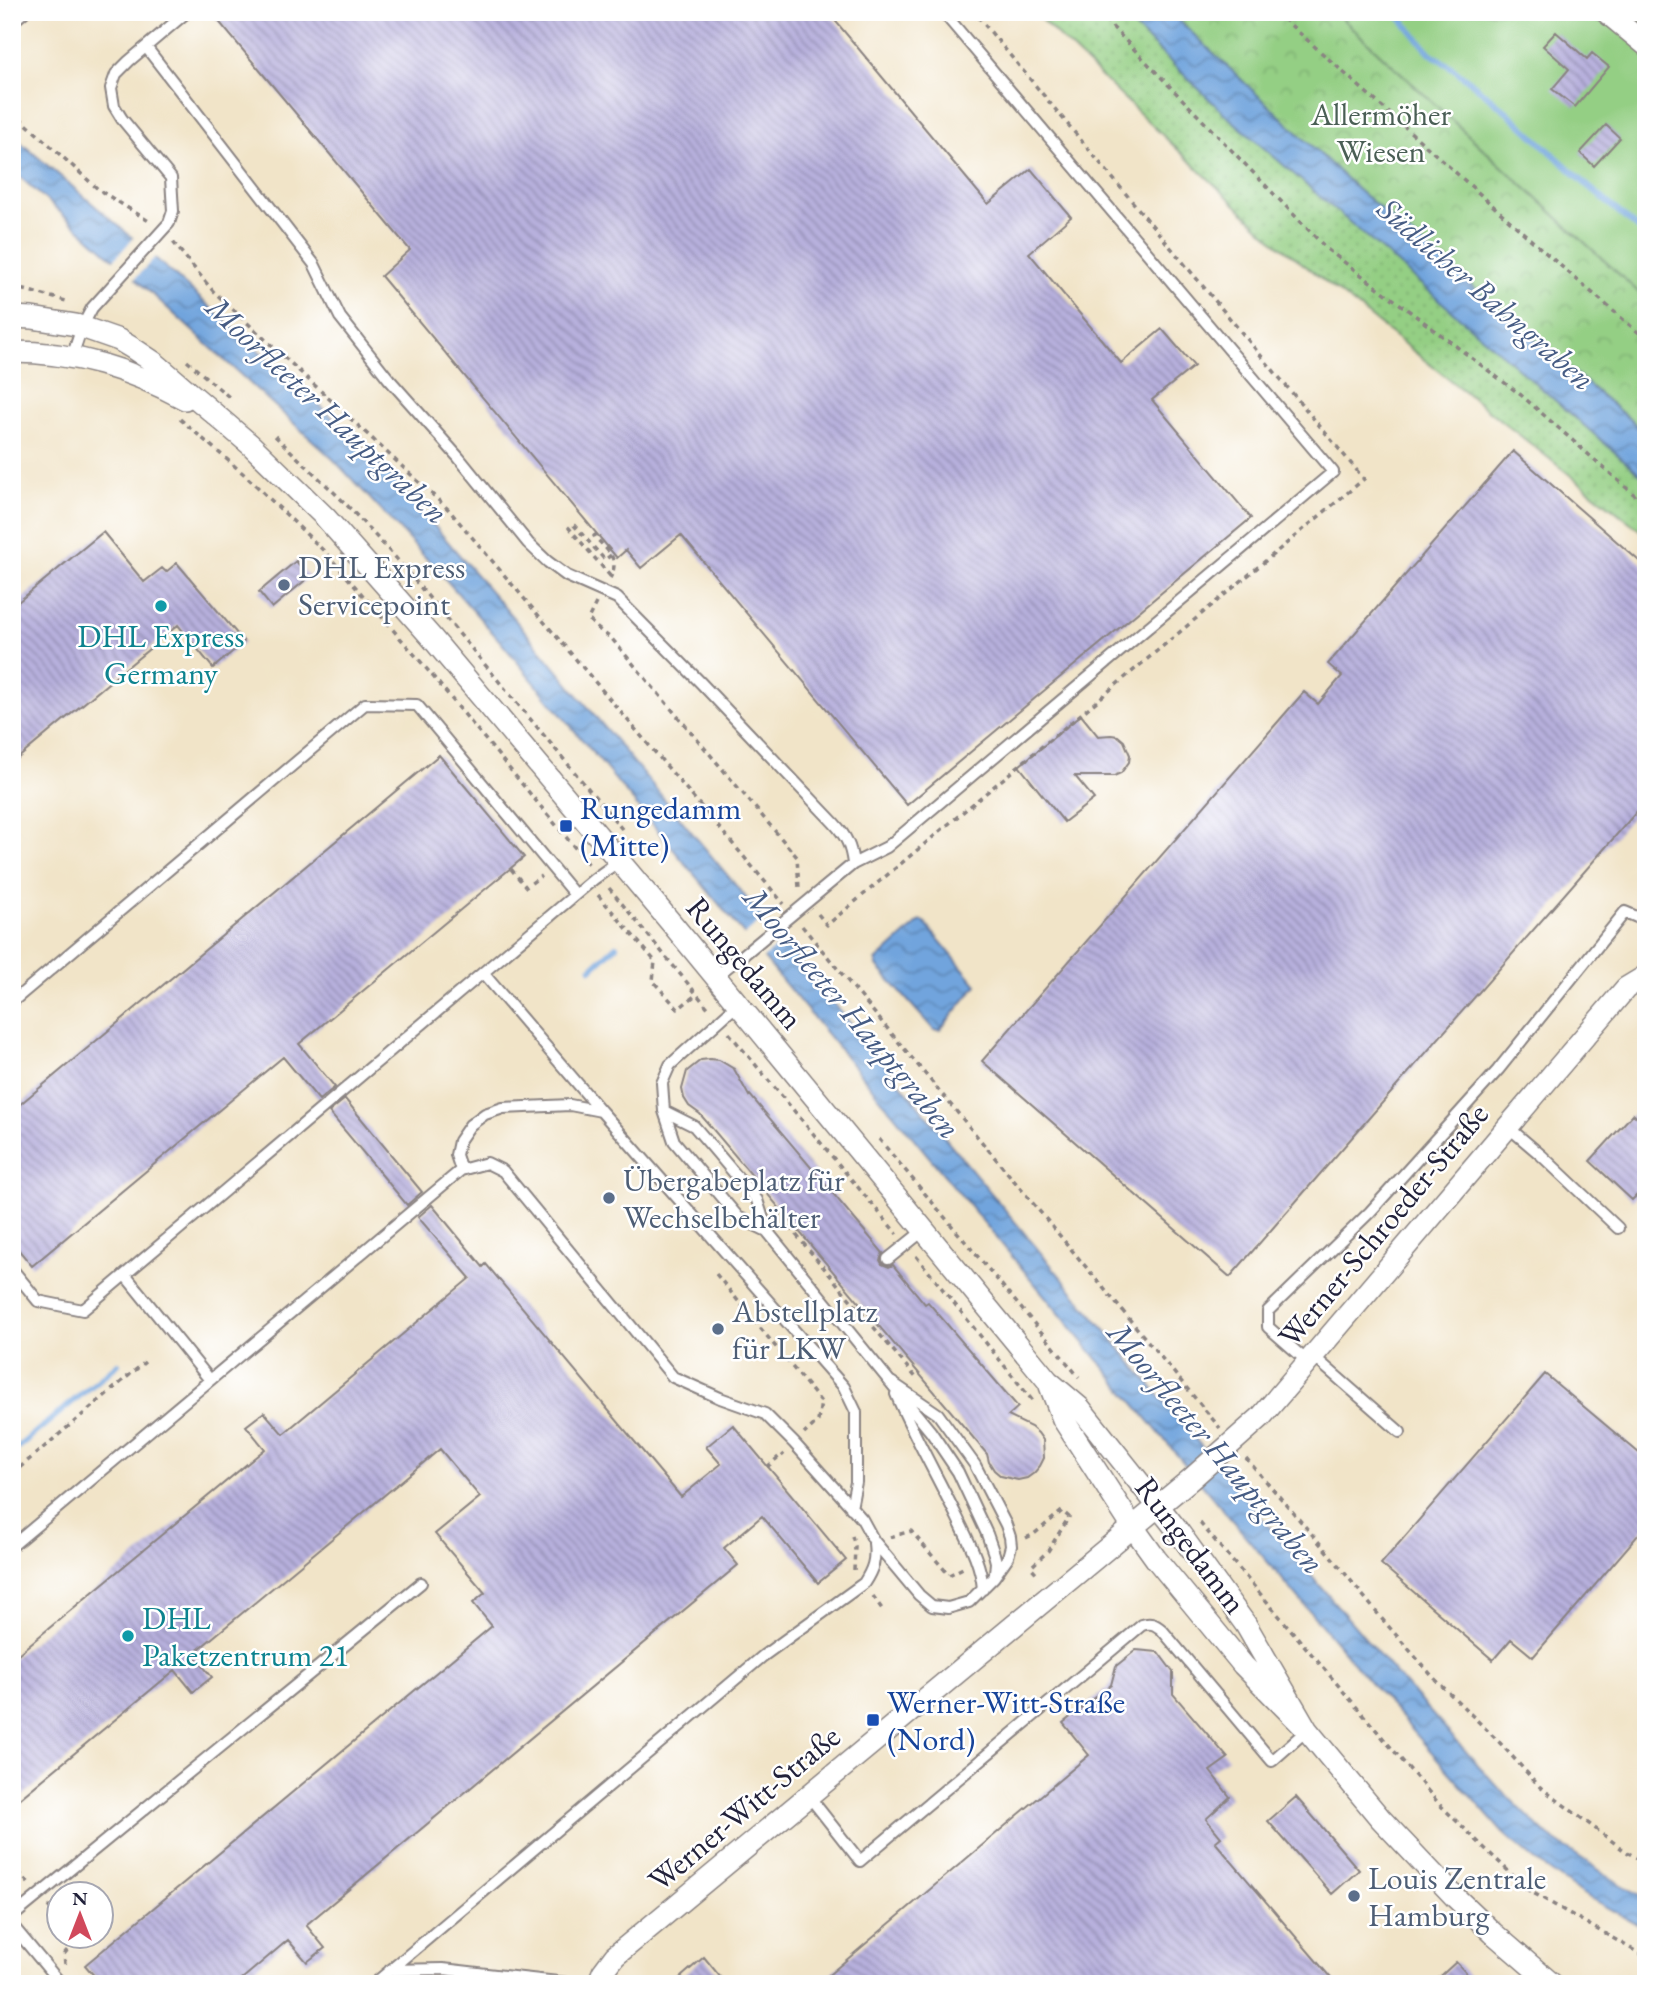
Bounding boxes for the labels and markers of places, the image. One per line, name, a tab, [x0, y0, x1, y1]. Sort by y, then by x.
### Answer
place label: DHL Express Servicepoint	[298, 546, 465, 625]
marker: DHL Express Servicepoint	[276, 577, 292, 593]
marker: DHL Express Germany	[153, 598, 169, 614]
place label: DHL Express Germany	[77, 615, 245, 694]
place label: Rungedamm (Mitte)	[580, 787, 742, 866]
marker: Rungedamm (Mitte)	[558, 818, 574, 834]
place label: Übergabeplatz für Wechselbehälter	[623, 1159, 845, 1238]
marker: Übergabeplatz für Wechselbehälter	[601, 1190, 617, 1206]
place label: Abstellplatz für LKW	[731, 1290, 878, 1369]
marker: Abstellplatz für LKW	[710, 1321, 726, 1337]
place label: DHL Paketzentrum 21	[142, 1597, 349, 1676]
marker: DHL Paketzentrum 21	[120, 1628, 136, 1644]
place label: Werner-Witt-Straße (Nord)	[887, 1681, 1125, 1760]
marker: Werner-Witt-Straße (Nord)	[865, 1712, 881, 1728]
place label: Louis Zentrale Hamburg	[1368, 1857, 1546, 1936]
marker: Louis Zentrale Hamburg	[1346, 1888, 1362, 1904]

